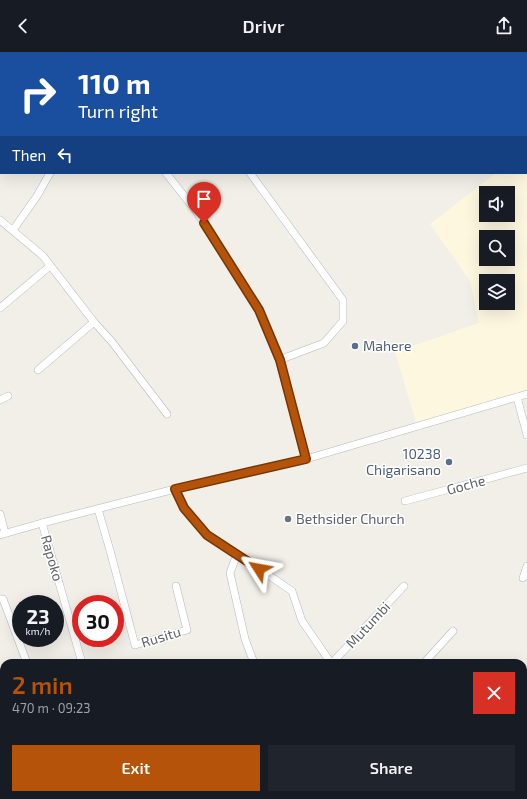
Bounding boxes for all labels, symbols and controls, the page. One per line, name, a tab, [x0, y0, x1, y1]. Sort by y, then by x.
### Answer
icon: back	[12, 15, 34, 37]
text: Drivr	[243, 15, 284, 37]
icon: share	[493, 15, 515, 37]
text: 110 m	[78, 66, 151, 100]
icon: right	[12, 68, 64, 120]
text: Turn right	[78, 100, 158, 122]
icon: left	[54, 144, 76, 166]
text: Then	[12, 146, 46, 164]
pin	[187, 182, 221, 223]
map controls	[479, 186, 515, 310]
button: sound	[479, 186, 515, 222]
icon: arrive	[193, 188, 215, 210]
button: search	[479, 230, 515, 266]
button: layers	[479, 274, 515, 310]
place label: Mahere	[363, 337, 412, 354]
marker: Mahere	[350, 341, 360, 351]
place label: 10238 Chigarisano	[366, 445, 441, 478]
marker: 10238 Chigarisano	[444, 457, 454, 467]
street label: Goche	[445, 471, 487, 498]
place label: Bethsider Church	[296, 510, 405, 527]
marker: Bethsider Church	[283, 514, 293, 524]
street label: Rapoko	[38, 533, 67, 583]
position arrow	[238, 548, 280, 590]
speed limit sign: 30	[72, 595, 124, 647]
street label: Mutumbi	[342, 598, 393, 651]
text: 23	[27, 604, 49, 628]
street label: Rusitu	[139, 622, 183, 651]
text: km/h	[26, 625, 50, 637]
text: 2 min	[12, 670, 73, 699]
button: close	[473, 672, 515, 714]
text: 470 m · 09:23	[12, 700, 91, 716]
button: Exit	[12, 745, 260, 791]
button: Share	[268, 745, 515, 791]

